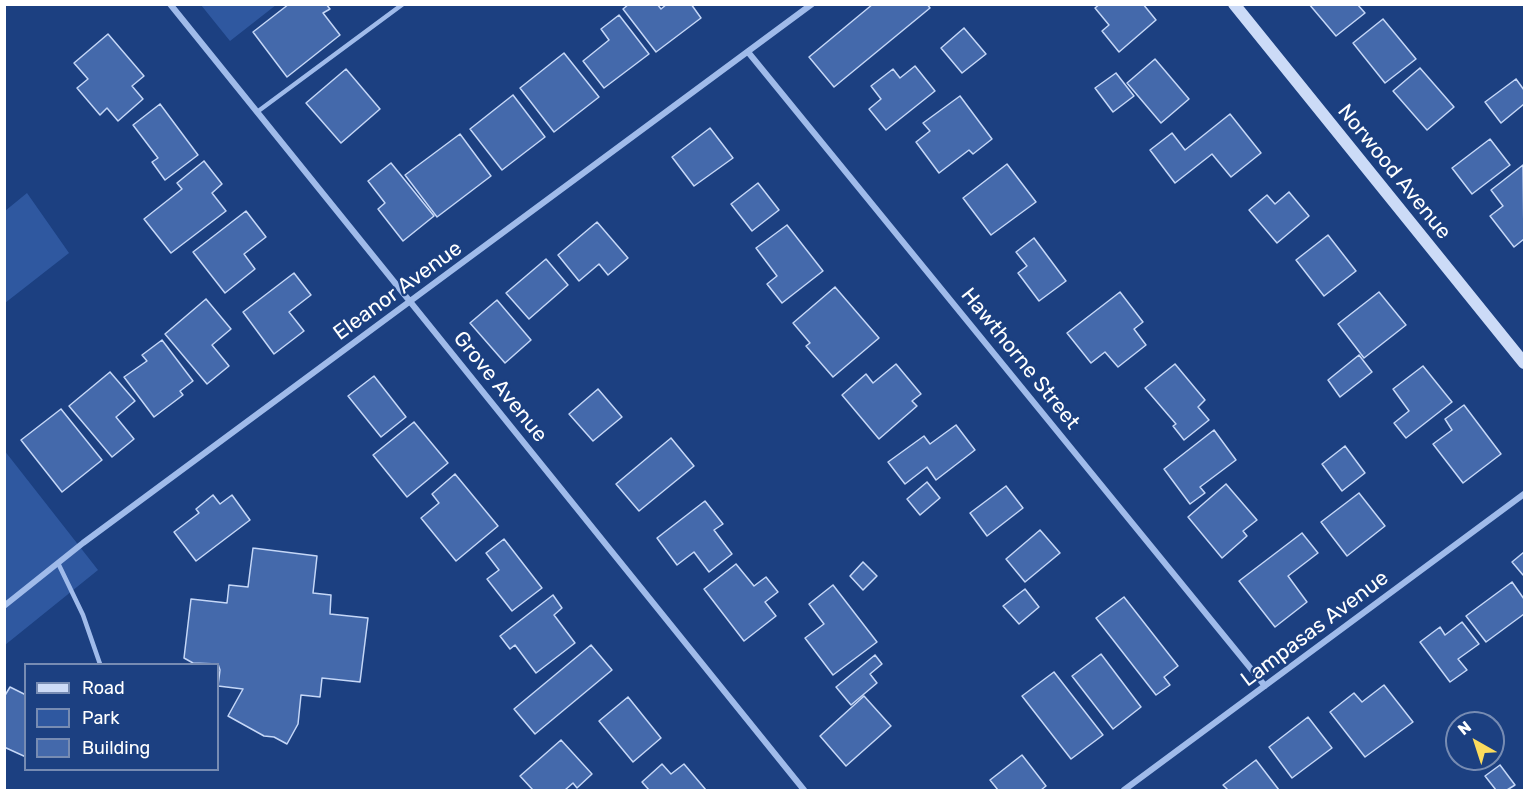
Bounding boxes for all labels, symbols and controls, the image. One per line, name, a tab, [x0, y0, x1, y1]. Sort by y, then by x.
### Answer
street label: Norwood Avenue	[1332, 99, 1456, 245]
street label: Eleanor Avenue	[329, 236, 467, 346]
street label: Hawthorne Street	[955, 283, 1085, 435]
street label: Grove Avenue	[448, 326, 552, 448]
street label: Lampasas Avenue	[1236, 565, 1394, 693]
legend	[24, 663, 219, 771]
text: Road	[82, 677, 125, 699]
text: Park	[82, 707, 119, 729]
north arrow	[1445, 711, 1505, 771]
text: N	[1454, 717, 1475, 739]
text: Building	[82, 737, 150, 759]

